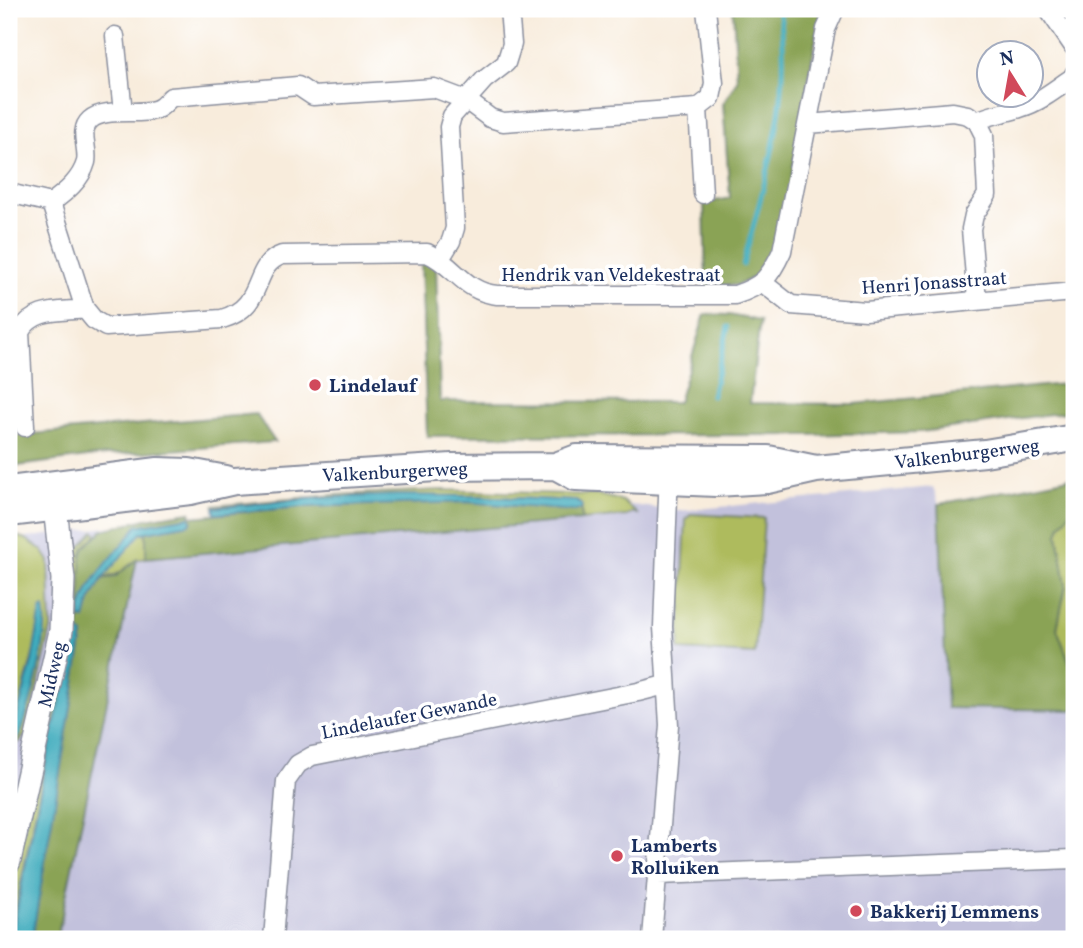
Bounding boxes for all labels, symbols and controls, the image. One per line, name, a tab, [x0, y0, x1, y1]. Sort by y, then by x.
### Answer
north arrow	[974, 38, 1044, 108]
text: N	[998, 45, 1017, 73]
street label: Hendrik van Veldekestraat	[501, 263, 721, 289]
street label: Henri Jonasstraat	[861, 266, 1008, 302]
place label: Lindelauf	[329, 374, 418, 400]
marker: Lindelauf	[307, 377, 323, 393]
street label: Valkenburgerweg	[893, 433, 1041, 477]
street label: Valkenburgerweg	[322, 456, 469, 490]
street label: Midweg	[33, 639, 73, 710]
street label: Lindelaufer Gewande	[319, 687, 499, 747]
place label: Lamberts Rolluiken	[631, 834, 719, 882]
marker: Lamberts Rolluiken	[609, 848, 625, 864]
place label: Bakkerij Lemmens	[870, 900, 1039, 926]
marker: Bakkerij Lemmens	[848, 903, 864, 919]

